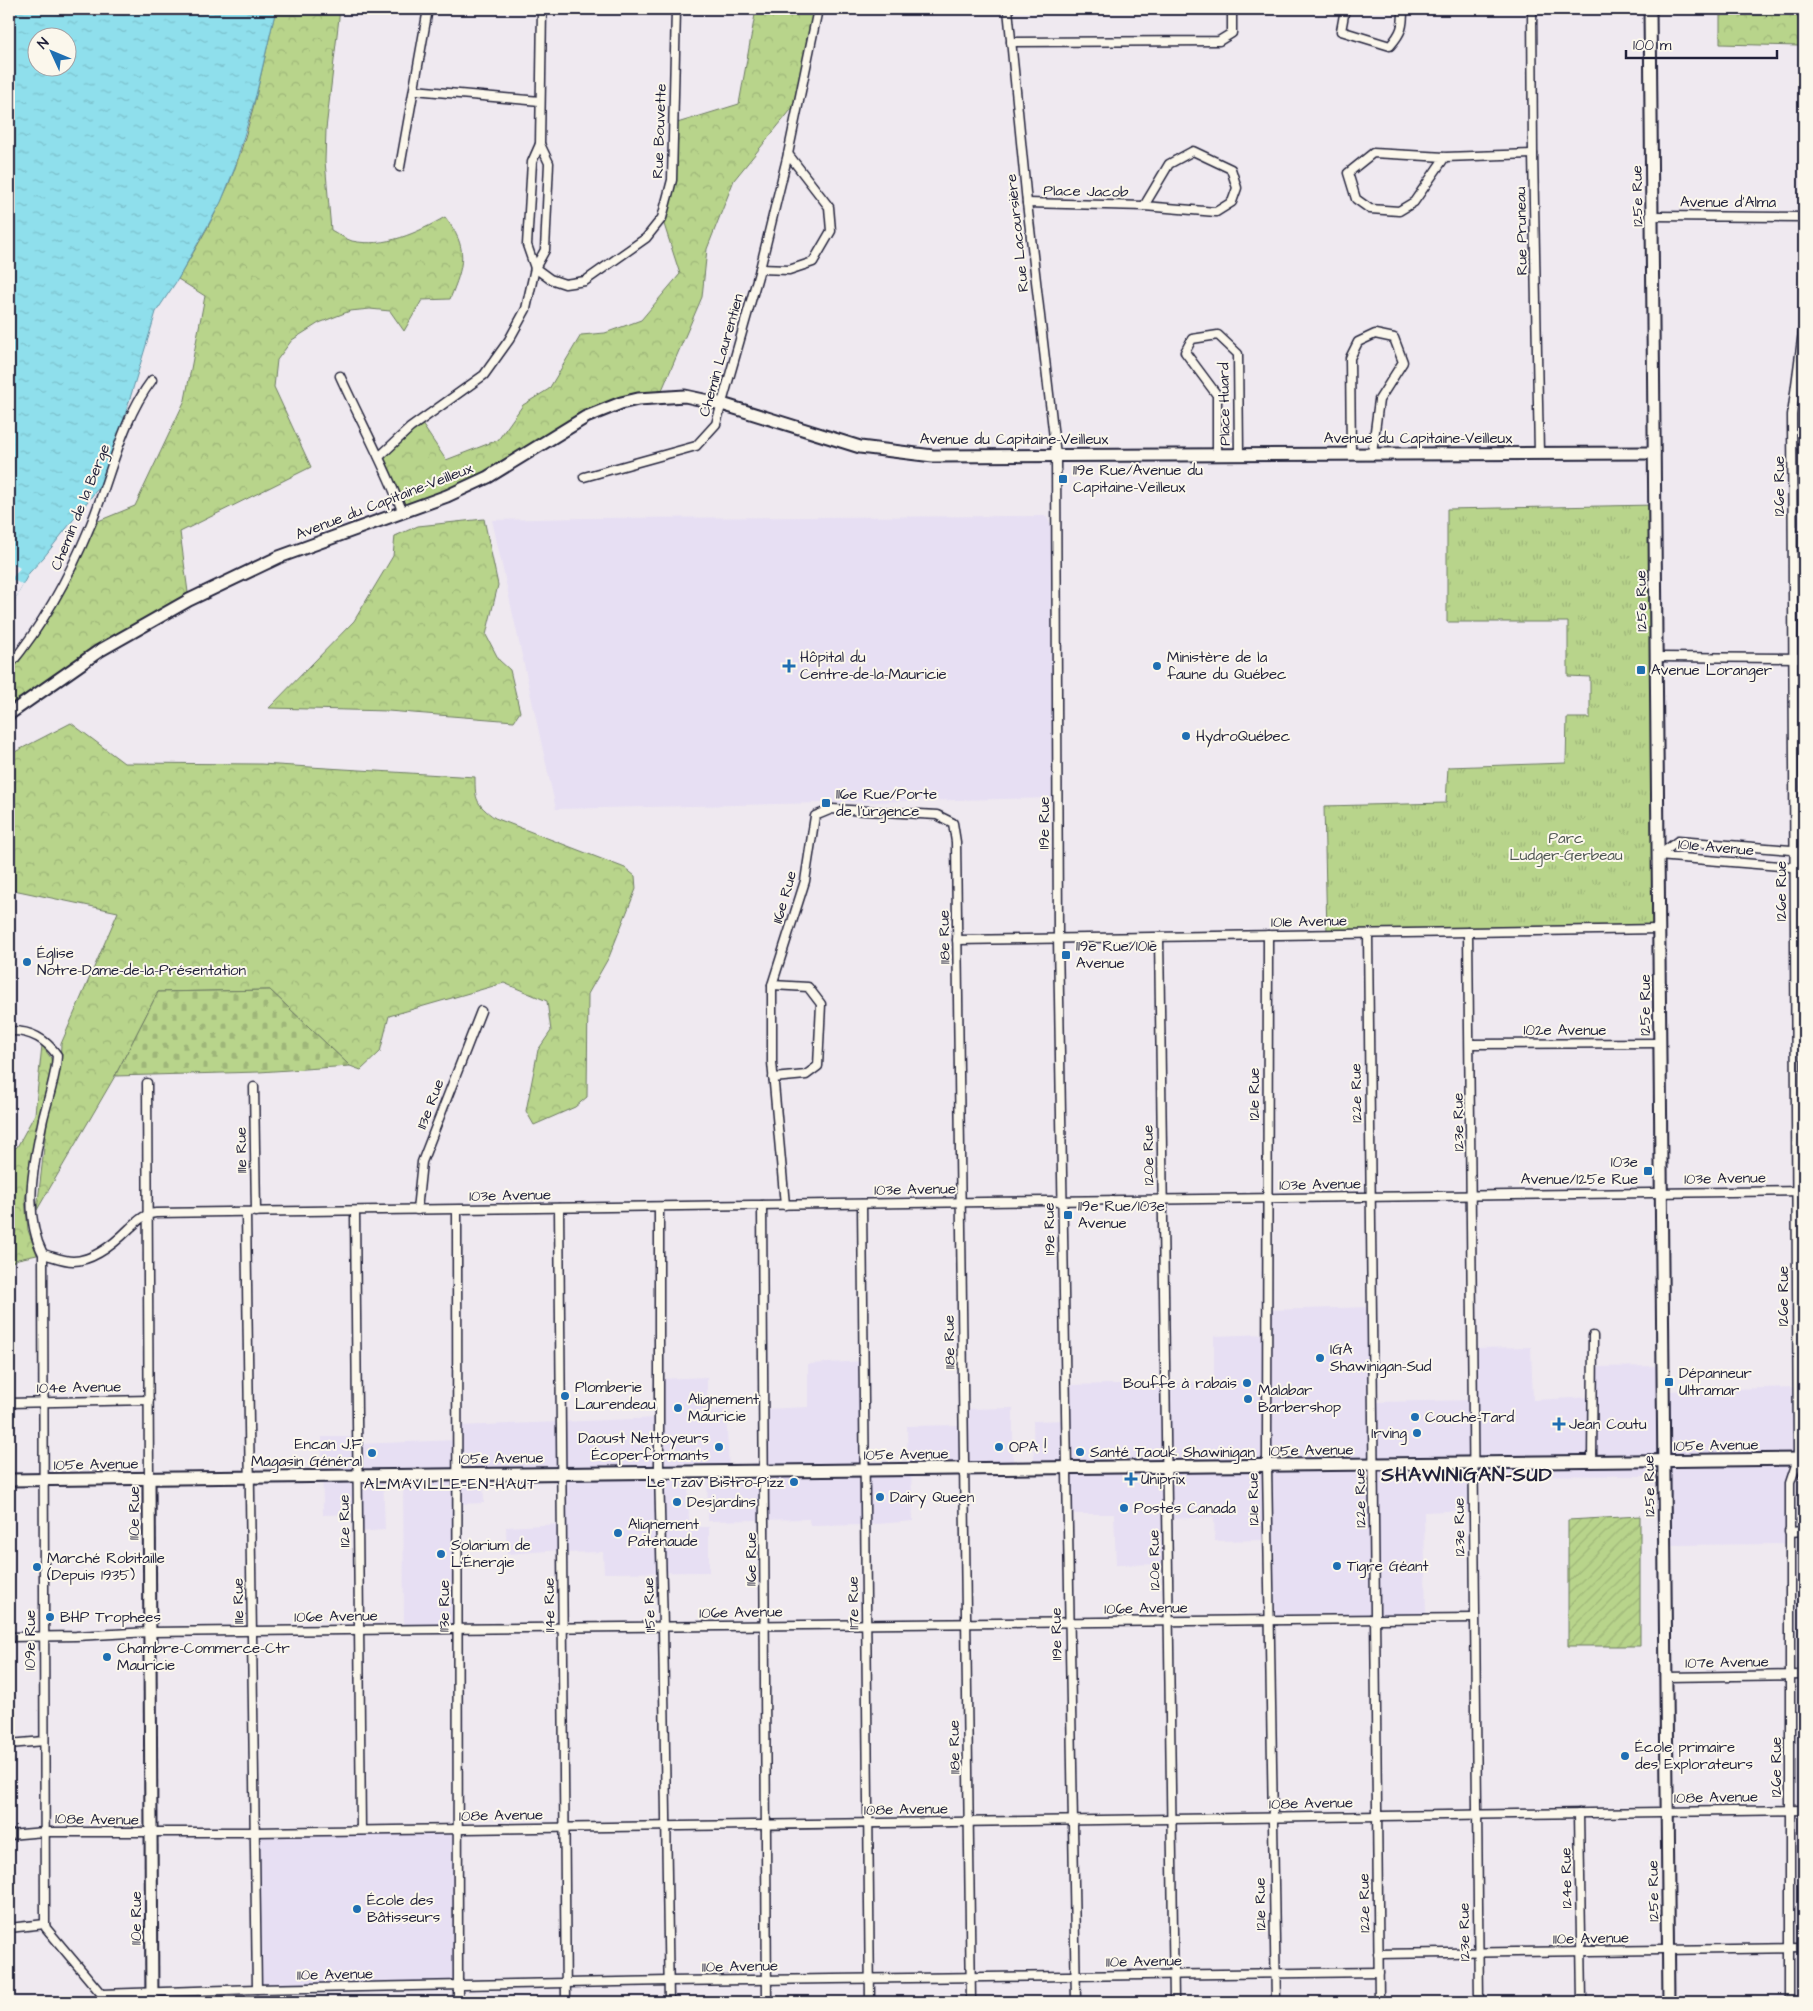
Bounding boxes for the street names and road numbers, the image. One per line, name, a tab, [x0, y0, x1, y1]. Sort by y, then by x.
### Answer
street label: Rue Bouvette	[647, 83, 672, 179]
street label: 125e Rue	[1626, 165, 1649, 227]
street label: Rue Lacoursière	[1001, 173, 1034, 293]
street label: Place Jacob	[1043, 180, 1129, 203]
street label: Rue Pruneau	[1510, 186, 1533, 276]
street label: Avenue d'Alma	[1680, 192, 1776, 213]
street label: Chemin Laurentien	[694, 291, 749, 419]
street label: Place Huard	[1213, 362, 1236, 446]
street label: Avenue du Capitaine-Veilleux	[1324, 428, 1513, 449]
street label: Avenue du Capitaine-Veilleux	[920, 429, 1109, 450]
street label: Chemin de la Berge	[46, 441, 116, 574]
street label: 126e Rue	[1769, 456, 1790, 516]
street label: Avenue du Capitaine-Veilleux	[292, 458, 477, 545]
street label: 125e Rue	[1630, 570, 1653, 632]
street label: 119e Rue	[1034, 797, 1055, 849]
street label: 101e Avenue	[1677, 834, 1755, 861]
street label: 126e Rue	[1771, 861, 1792, 921]
street label: 116e Rue	[767, 868, 802, 926]
street label: 118e Rue	[934, 910, 955, 964]
street label: 101e Avenue	[1271, 910, 1347, 933]
street label: 125e Rue	[1635, 974, 1656, 1036]
street label: 102e Avenue	[1524, 1020, 1606, 1041]
street label: 122e Rue	[1345, 1063, 1368, 1123]
street label: 121e Rue	[1244, 1068, 1265, 1120]
street label: 113e Rue	[411, 1076, 450, 1132]
street label: 123e Rue	[1447, 1092, 1470, 1152]
street label: 120e Rue	[1137, 1125, 1160, 1185]
street label: 111e Rue	[231, 1127, 252, 1173]
street label: 103e Avenue	[1684, 1167, 1766, 1190]
street label: 103e Avenue	[1279, 1173, 1361, 1196]
street label: 103e Avenue	[874, 1178, 956, 1201]
street label: 103e Avenue	[469, 1184, 551, 1207]
street label: 119e Rue	[1039, 1202, 1060, 1256]
street label: 126e Rue	[1773, 1266, 1794, 1326]
street label: 118e Rue	[939, 1315, 960, 1369]
street label: 104e Avenue	[37, 1376, 121, 1399]
street label: 105e Avenue	[1673, 1434, 1759, 1457]
street label: 105e Avenue	[1268, 1439, 1354, 1462]
street label: 105e Avenue	[863, 1443, 949, 1466]
street label: 105e Avenue	[458, 1447, 544, 1470]
street label: 105e Avenue	[53, 1453, 139, 1476]
street label: 125e Rue	[1638, 1455, 1661, 1517]
street label: 122e Rue	[1349, 1468, 1372, 1528]
street label: 121e Rue	[1243, 1472, 1264, 1526]
street label: 110e Rue	[124, 1486, 145, 1540]
street label: 112e Rue	[334, 1494, 355, 1548]
street label: 123e Rue	[1448, 1497, 1471, 1557]
street label: 120e Rue	[1143, 1530, 1166, 1590]
street label: 116e Rue	[741, 1532, 762, 1586]
street label: 117e Rue	[843, 1576, 864, 1630]
street label: 115e Rue	[638, 1577, 661, 1633]
street label: 111e Rue	[228, 1578, 249, 1624]
street label: 114e Rue	[539, 1578, 560, 1632]
street label: 113e Rue	[434, 1580, 455, 1632]
street label: 106e Avenue	[1104, 1597, 1188, 1620]
street label: 106e Avenue	[699, 1601, 783, 1624]
street label: 106e Avenue	[294, 1605, 378, 1628]
street label: 119e Rue	[1046, 1607, 1067, 1661]
street label: 109e Rue	[20, 1610, 41, 1670]
street label: 107e Avenue	[1685, 1651, 1769, 1674]
street label: 118e Rue	[944, 1720, 965, 1774]
street label: 126e Rue	[1766, 1737, 1787, 1797]
street label: 108e Avenue	[1674, 1786, 1758, 1809]
street label: 108e Avenue	[1269, 1792, 1353, 1815]
street label: 108e Avenue	[864, 1798, 948, 1821]
street label: 108e Avenue	[459, 1804, 543, 1827]
street label: 108e Avenue	[55, 1808, 139, 1831]
street label: 124e Rue	[1555, 1847, 1578, 1909]
street label: 125e Rue	[1642, 1860, 1665, 1922]
street label: 122e Rue	[1353, 1873, 1376, 1933]
street label: 121e Rue	[1250, 1877, 1271, 1931]
street label: 110e Rue	[126, 1891, 147, 1945]
street label: 123e Rue	[1453, 1902, 1476, 1962]
street label: 110e Avenue	[1553, 1927, 1629, 1950]
street label: 110e Avenue	[1106, 1950, 1182, 1973]
street label: 110e Avenue	[702, 1955, 778, 1978]
street label: 110e Avenue	[297, 1963, 373, 1986]

